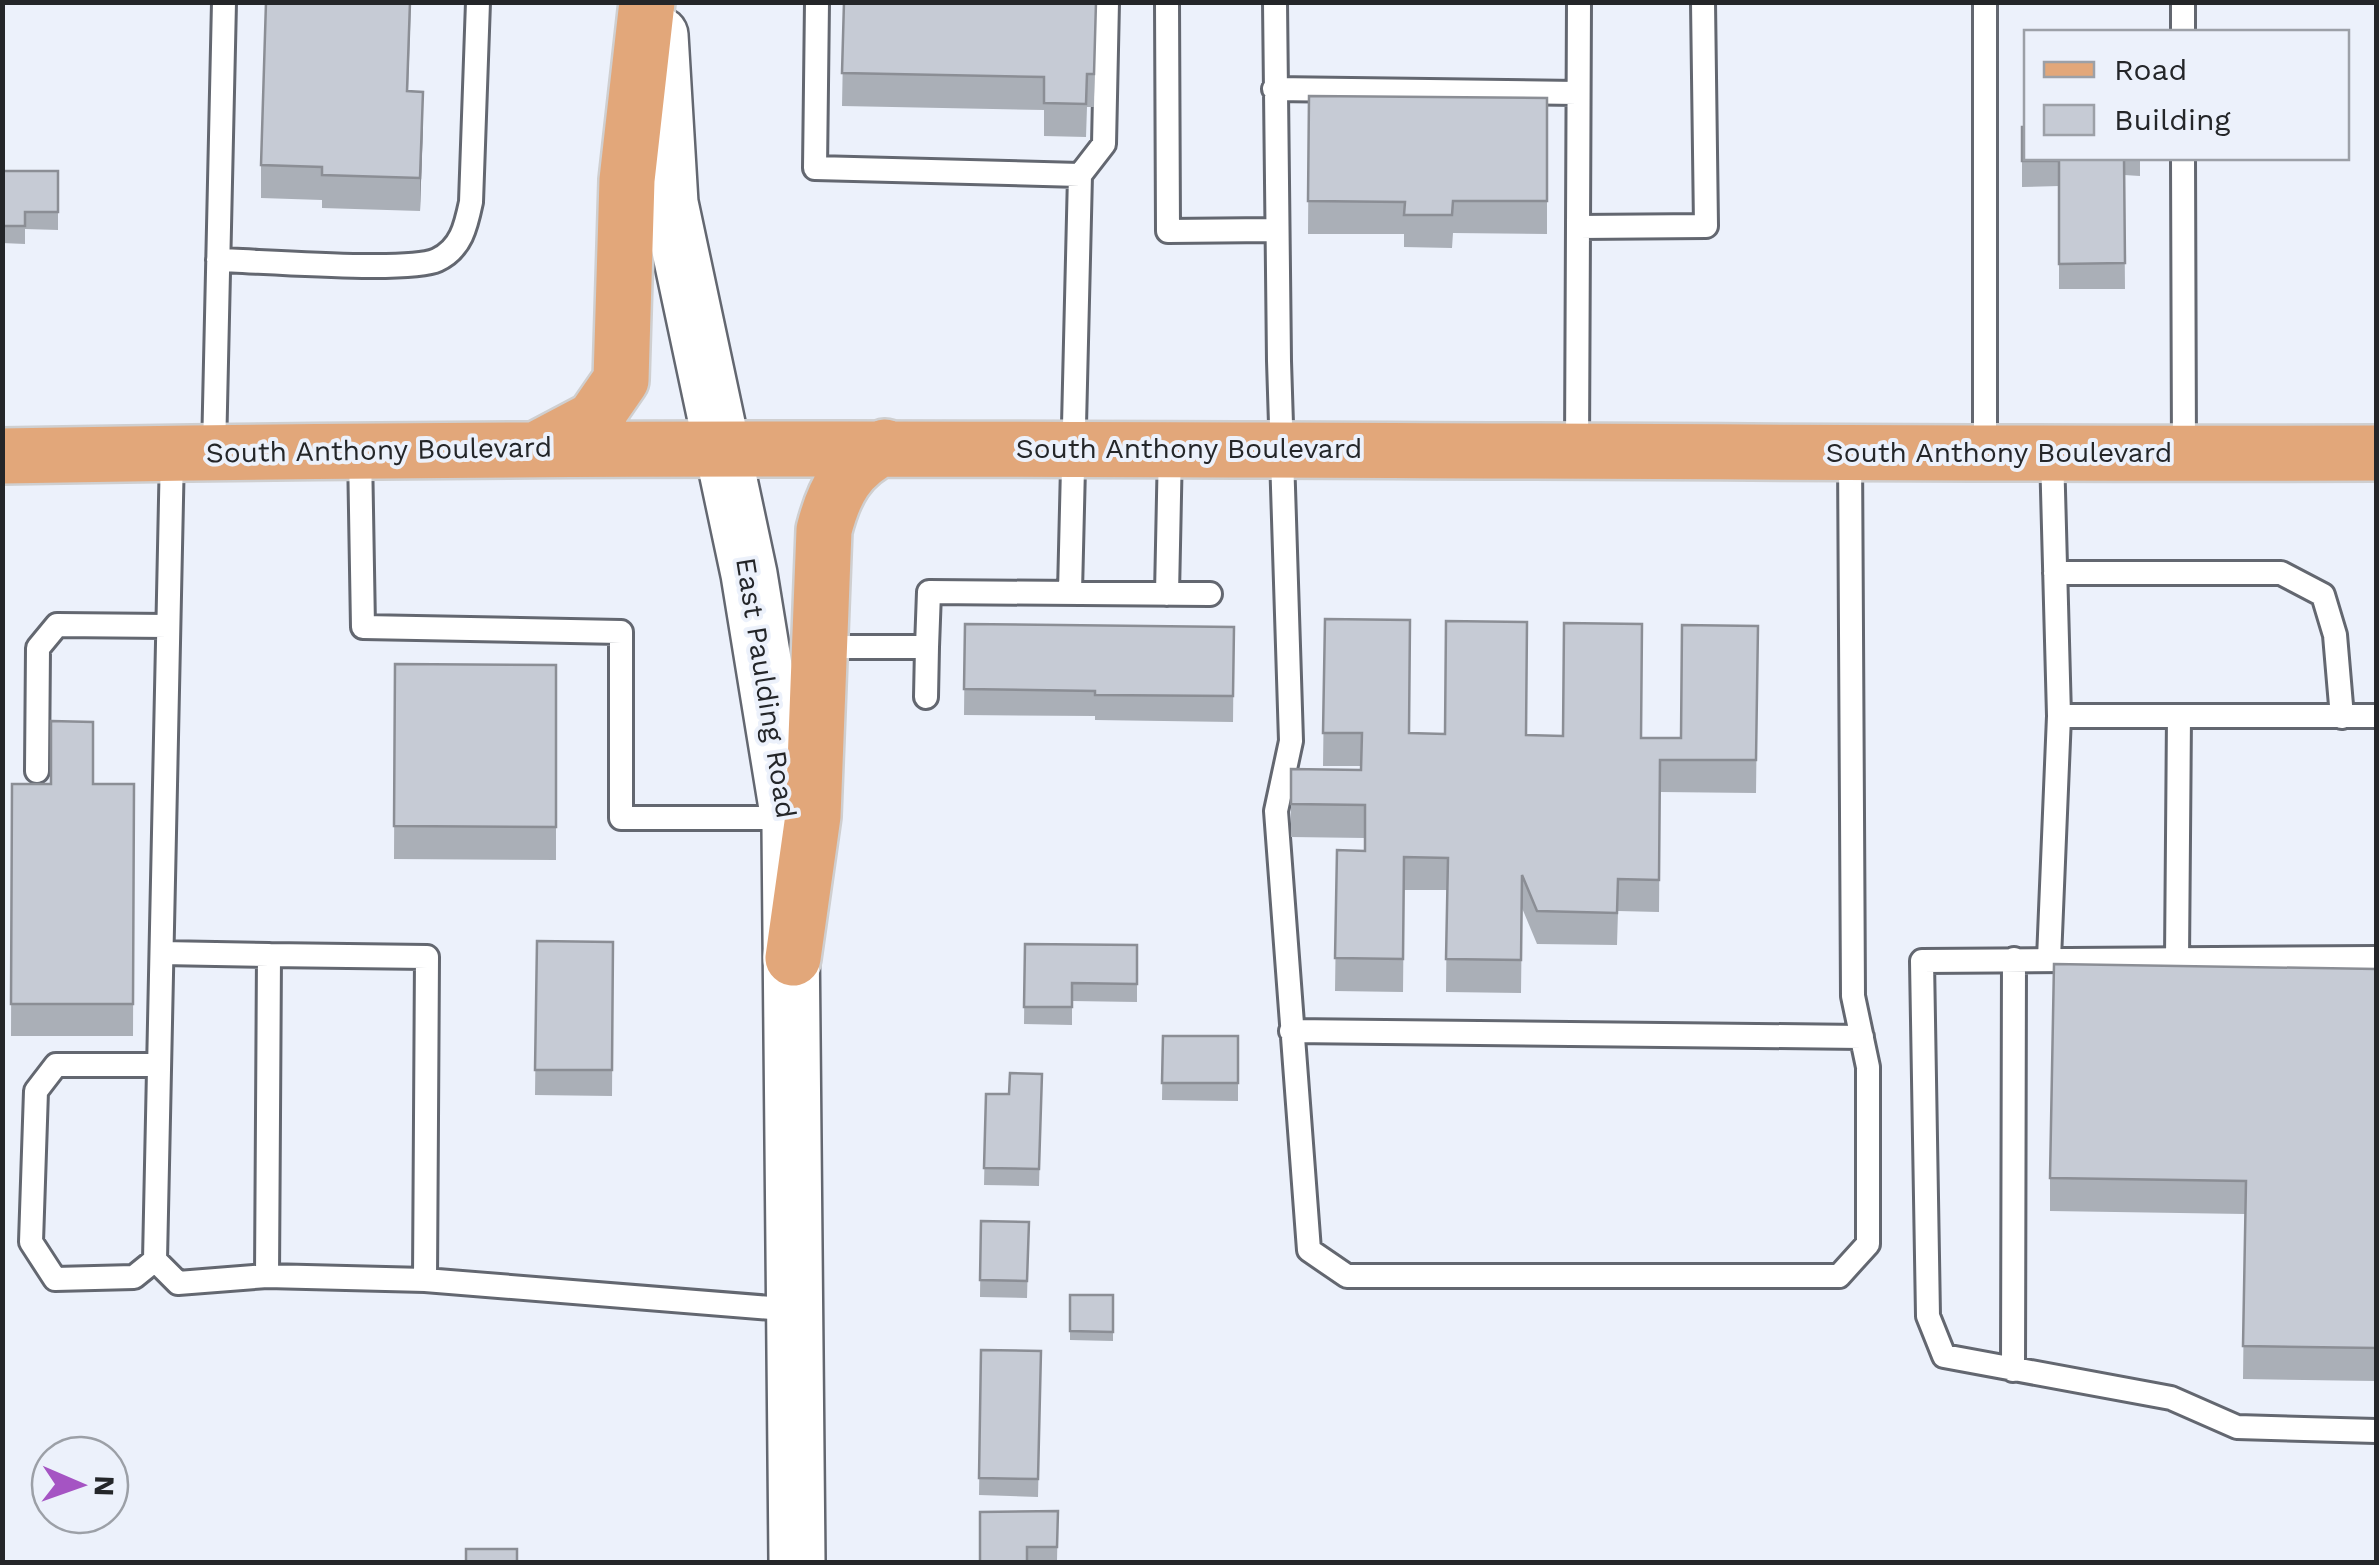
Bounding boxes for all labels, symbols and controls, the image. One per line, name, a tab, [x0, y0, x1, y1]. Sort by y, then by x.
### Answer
legend	[2024, 30, 2349, 160]
text: Road	[2114, 52, 2187, 87]
text: Building	[2114, 102, 2231, 137]
street label: South Anthony Boulevard	[205, 430, 553, 470]
street label: South Anthony Boulevard	[1016, 432, 1362, 465]
street label: South Anthony Boulevard	[1826, 436, 2172, 469]
street label: East Paulding Road	[729, 555, 803, 821]
north arrow	[30, 1435, 130, 1535]
text: N	[88, 1475, 121, 1497]

